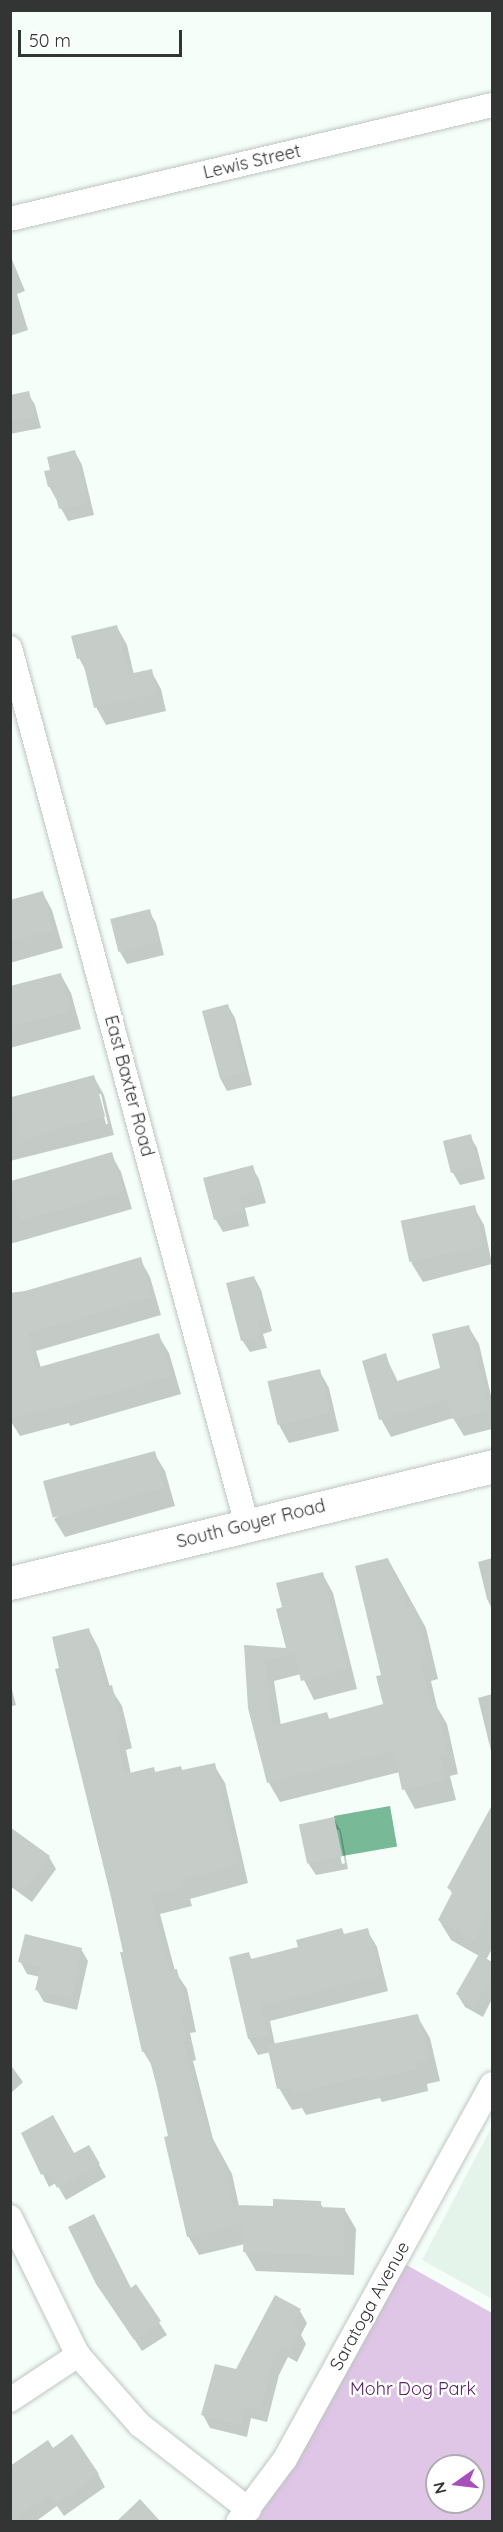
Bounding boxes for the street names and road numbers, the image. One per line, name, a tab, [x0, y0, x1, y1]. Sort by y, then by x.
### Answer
street label: Lewis Street	[201, 140, 303, 184]
street label: East Baxter Road	[100, 1013, 158, 1159]
street label: South Goyer Road	[174, 1495, 328, 1553]
street label: Saratoga Avenue	[326, 2238, 414, 2374]

